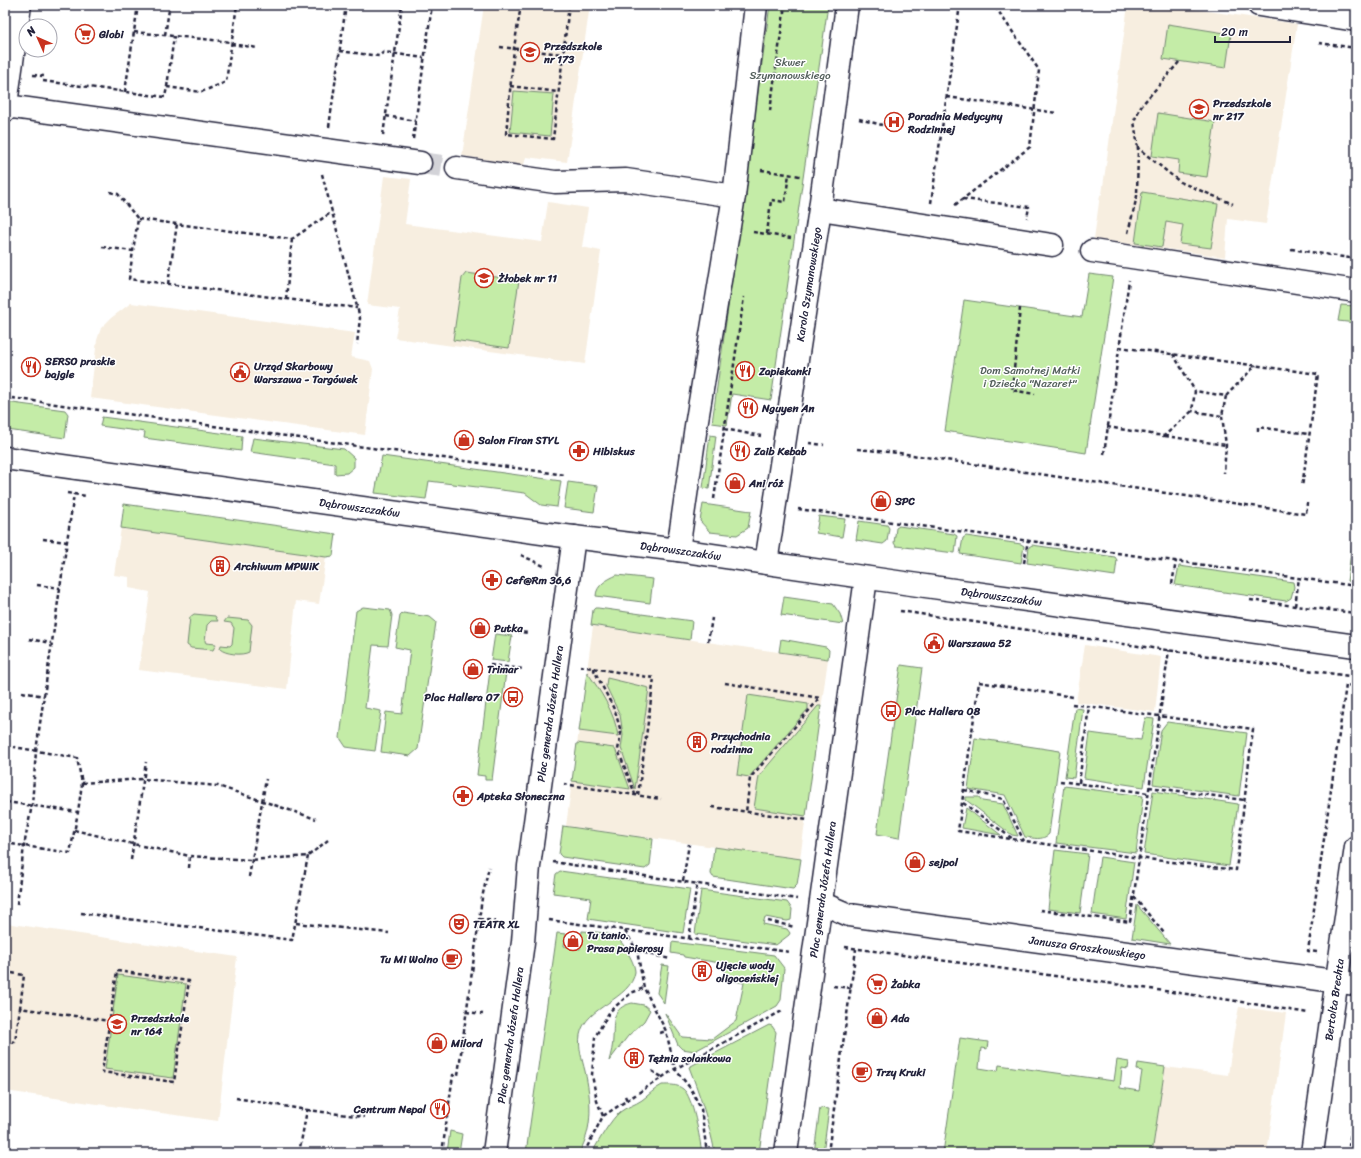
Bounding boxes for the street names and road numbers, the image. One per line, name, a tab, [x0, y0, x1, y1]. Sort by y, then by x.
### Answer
street label: Karola Szymanowskiego	[790, 225, 827, 343]
street label: Dąbrowszczaków	[318, 492, 402, 523]
street label: Dąbrowszczaków	[639, 536, 723, 566]
street label: Dąbrowszczaków	[960, 582, 1043, 612]
street label: Plac generała Józefa Hallera	[531, 644, 569, 783]
street label: Plac generała Józefa Hallera	[804, 820, 842, 959]
street label: Janusza Groszkowskiego	[1027, 930, 1147, 965]
street label: Bertolta Brechta	[1319, 957, 1349, 1042]
street label: Plac generała Józefa Hallera	[491, 965, 529, 1105]

